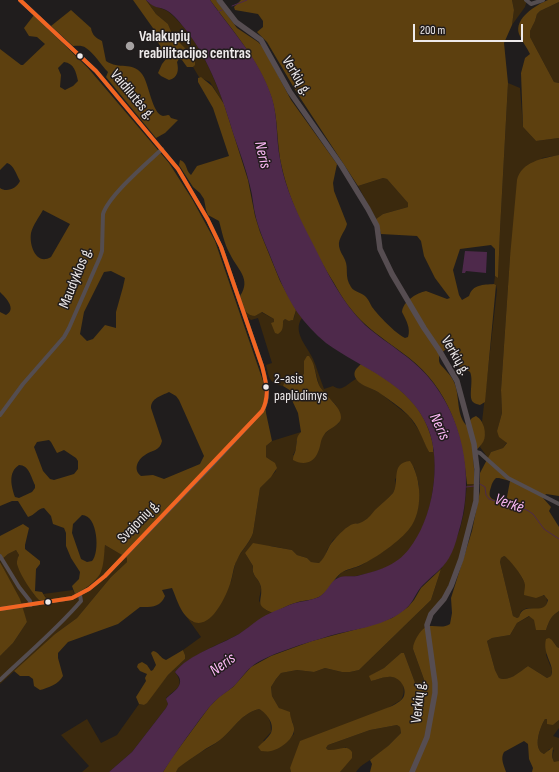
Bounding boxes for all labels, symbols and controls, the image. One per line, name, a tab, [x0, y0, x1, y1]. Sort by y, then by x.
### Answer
scale bar	[415, 16, 525, 42]
text: 200 m	[420, 23, 445, 38]
place label: Valakupių reabilitacijos centras	[139, 28, 251, 63]
marker: Valakupių reabilitacijos centras	[124, 40, 136, 52]
unlabelled marker	[75, 51, 85, 61]
street label: Verkių g.	[277, 53, 315, 99]
street label: Vaidilutės g.	[106, 66, 158, 124]
water label: Neris	[250, 140, 274, 170]
street label: Maudyklos g.	[56, 245, 96, 311]
street label: Verkių g.	[437, 333, 473, 379]
place label: 2-asis paplūdimys	[274, 371, 327, 404]
marker: 2-asis paplūdimys	[261, 382, 271, 392]
water label: Neris	[425, 411, 453, 443]
water label: Verkė	[492, 490, 526, 518]
street label: Svajonių g.	[114, 497, 164, 547]
unlabelled marker	[43, 597, 53, 607]
water label: Neris	[206, 649, 240, 681]
street label: Verkių g.	[408, 680, 430, 724]

